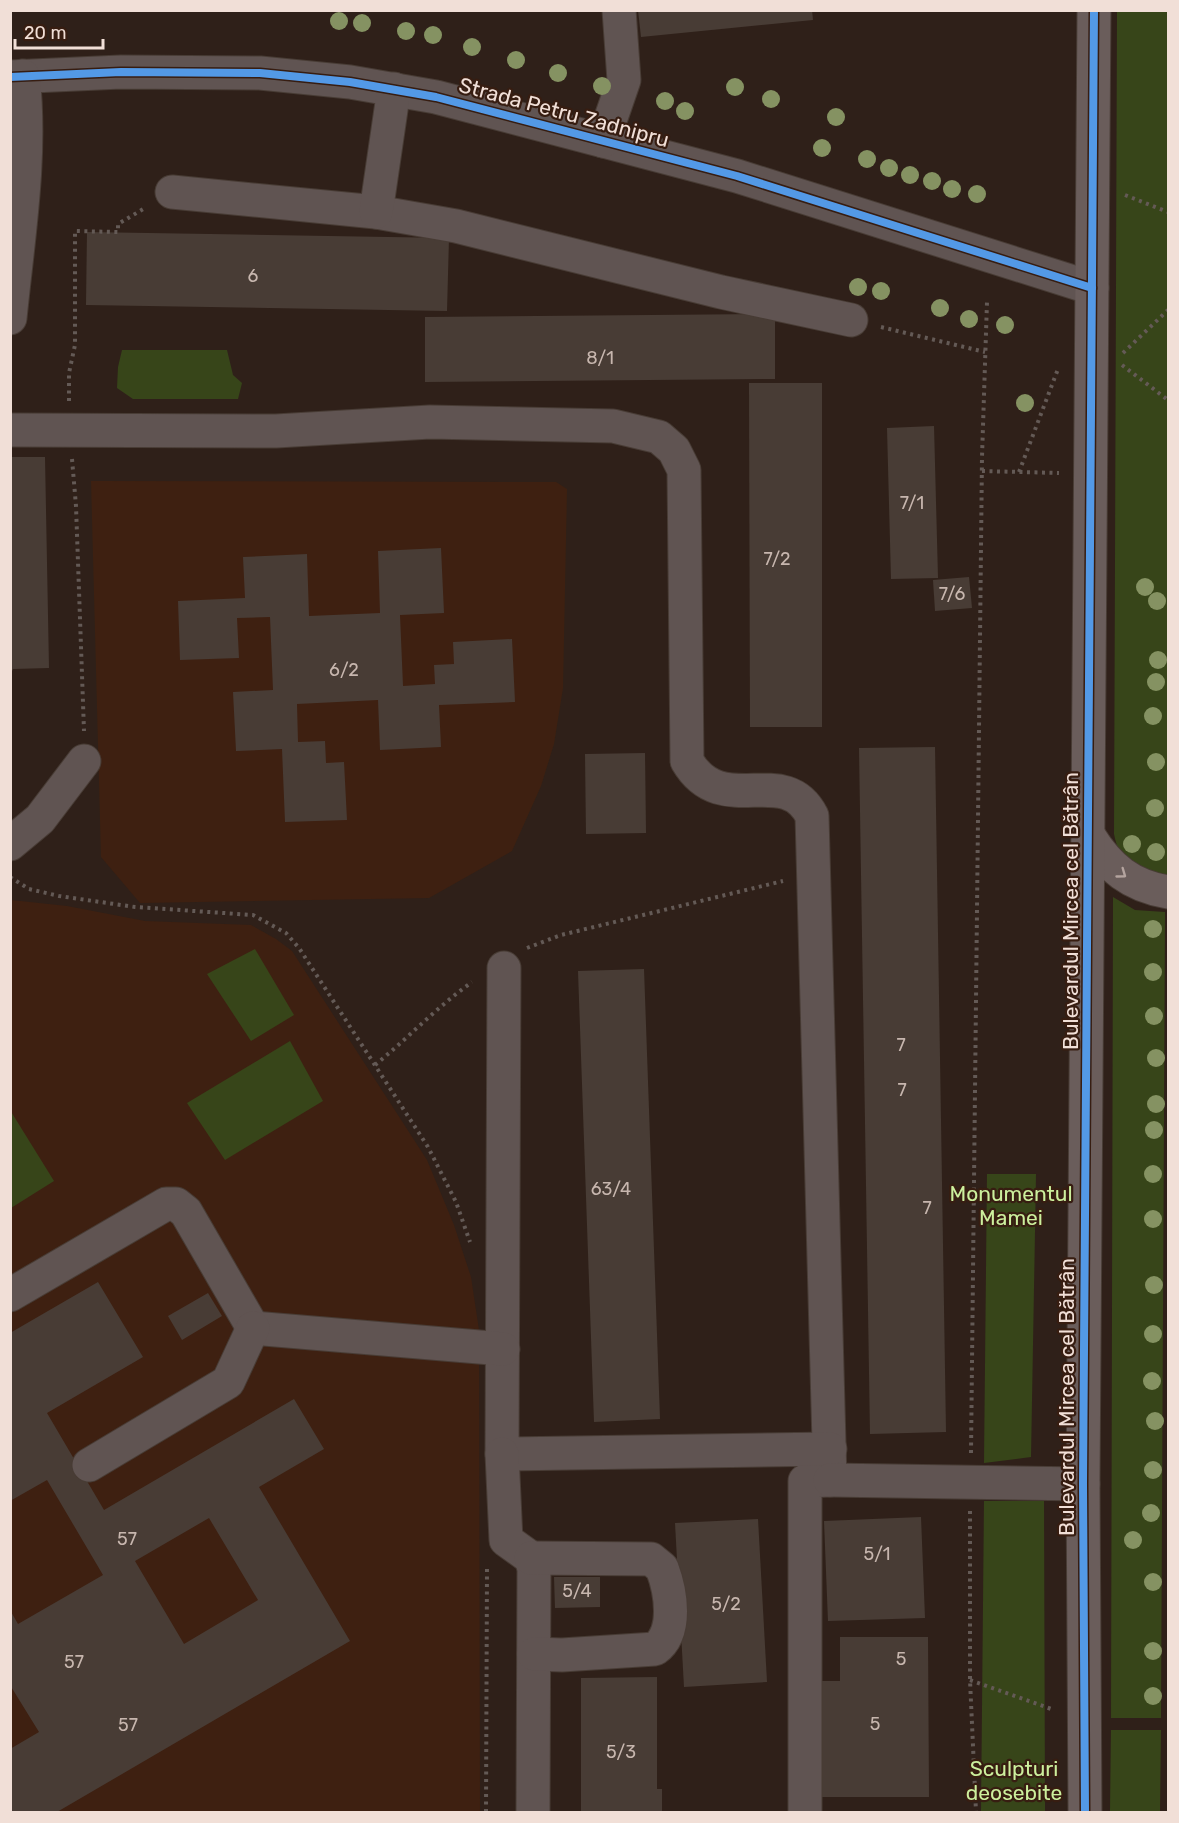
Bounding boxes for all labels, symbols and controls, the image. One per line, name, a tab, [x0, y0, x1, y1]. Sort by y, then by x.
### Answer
scale bar	[15, 12, 104, 50]
text: 20 m	[24, 22, 66, 44]
street label: Strada Petru Zadnipru	[456, 72, 672, 152]
house number: 6	[248, 265, 259, 287]
house number: 8/1	[586, 347, 614, 369]
house number: 7/1	[900, 492, 924, 514]
house number: 7/2	[763, 548, 791, 570]
house number: 7/6	[939, 583, 965, 605]
house number: 6/2	[329, 659, 359, 681]
street label: Bulevardul Mircea cel Bătrân	[1058, 772, 1083, 1050]
one-way arrow	[1115, 867, 1126, 878]
house number: 7	[896, 1034, 906, 1056]
house number: 7	[897, 1079, 907, 1101]
house number: 63/4	[591, 1178, 631, 1200]
park label: Monumentul Mamei	[949, 1181, 1073, 1230]
house number: 7	[922, 1197, 932, 1219]
street label: Bulevardul Mircea cel Bătrân	[1054, 1258, 1079, 1536]
house number: 57	[117, 1528, 137, 1550]
house number: 5/1	[864, 1543, 890, 1565]
house number: 5/4	[562, 1580, 592, 1602]
house number: 5/2	[711, 1593, 741, 1615]
house number: 5	[896, 1648, 906, 1670]
house number: 57	[64, 1651, 84, 1673]
house number: 5	[870, 1713, 880, 1735]
house number: 57	[118, 1714, 138, 1736]
house number: 5/3	[606, 1741, 636, 1763]
park label: Sculpturi deosebite	[966, 1756, 1062, 1805]

